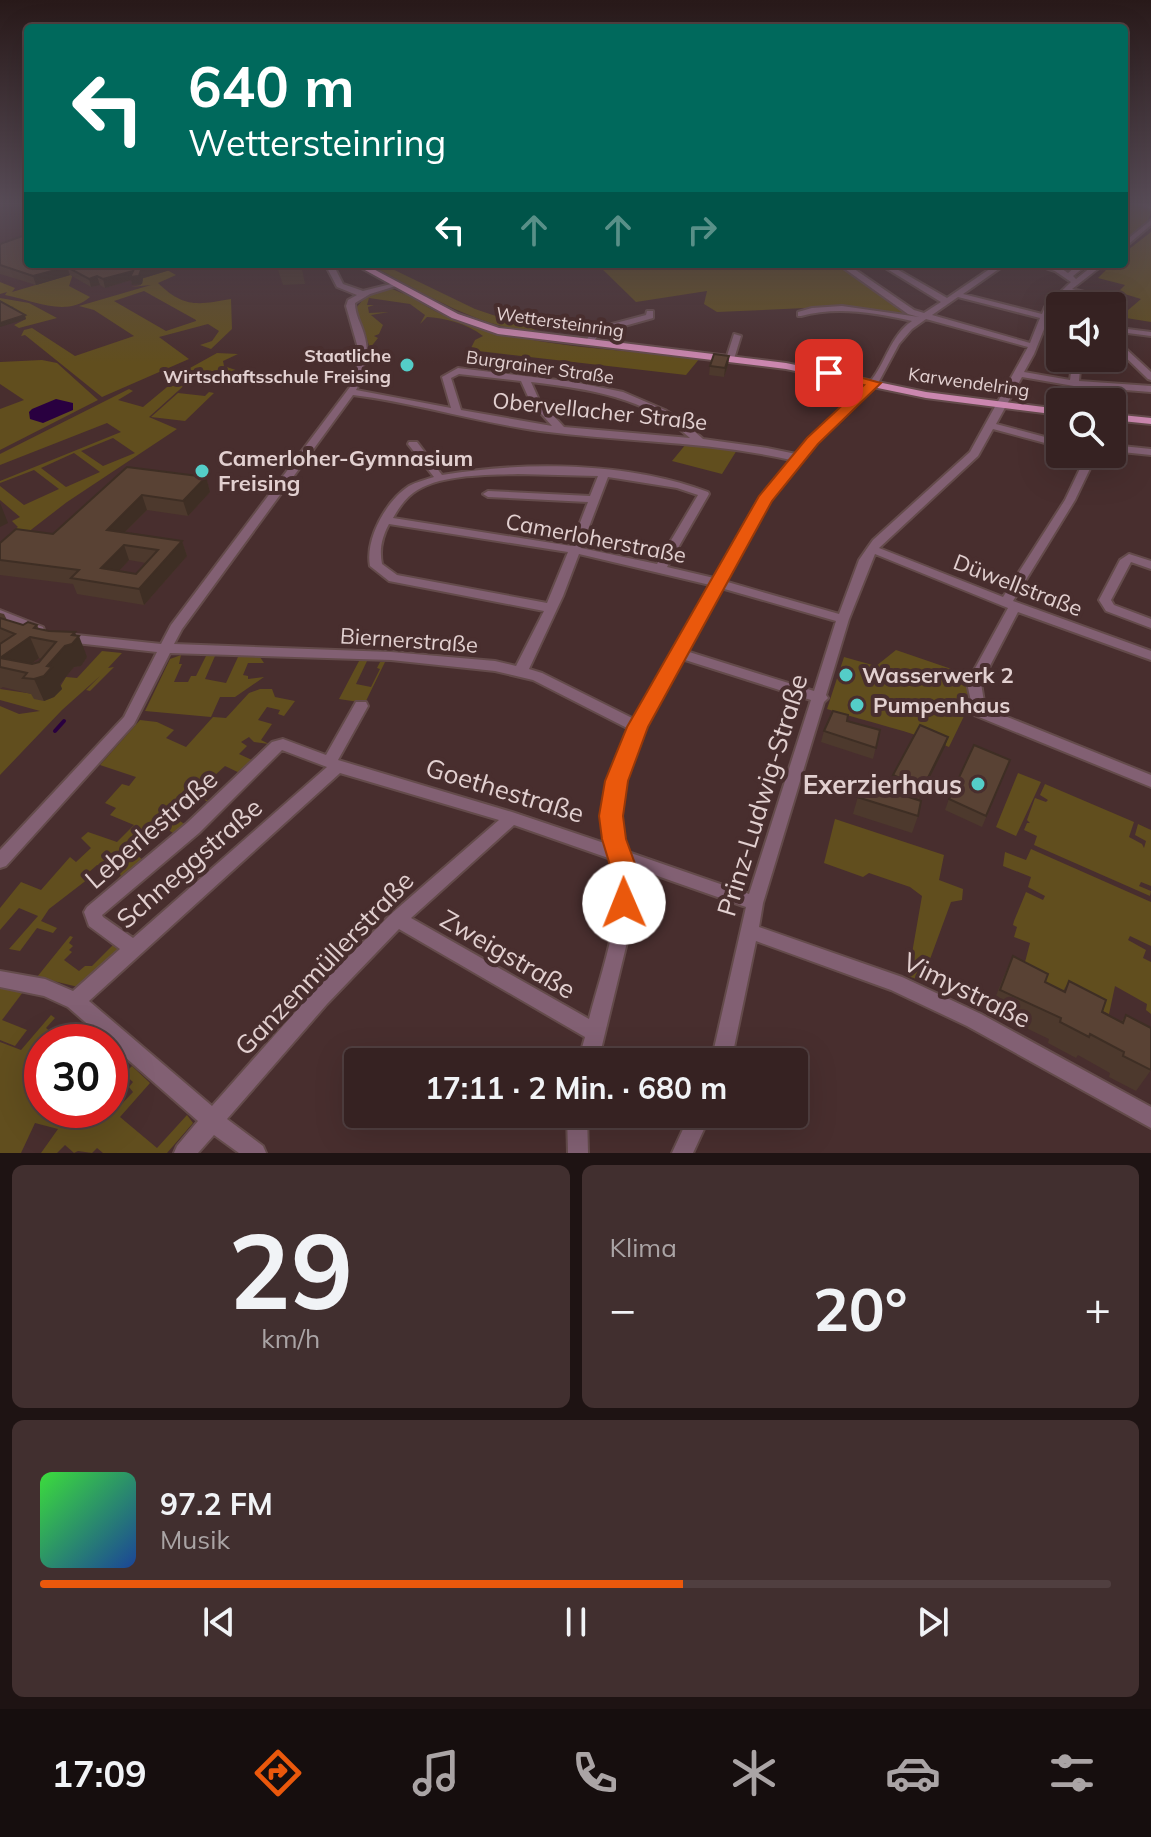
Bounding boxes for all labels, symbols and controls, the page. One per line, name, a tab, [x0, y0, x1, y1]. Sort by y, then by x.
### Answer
text: 640 m	[188, 51, 355, 121]
icon: left	[56, 56, 160, 160]
text: Wettersteinring	[188, 120, 446, 165]
icon: left	[428, 208, 472, 252]
icon: ahead	[512, 208, 556, 252]
icon: ahead	[596, 208, 640, 252]
icon: right	[680, 208, 724, 252]
map controls	[1046, 292, 1126, 468]
button: sound	[1046, 292, 1126, 372]
street label: Wettersteinring	[494, 302, 626, 342]
pin	[795, 339, 863, 407]
place label: Staatliche Wirtschaftsschule Freising	[163, 344, 391, 388]
street label: Burgrainer Straße	[465, 345, 615, 389]
icon: arrive	[807, 351, 851, 395]
marker: Staatliche Wirtschaftsschule Freising	[398, 356, 416, 374]
street label: Karwendelring	[907, 362, 1031, 402]
street label: Obervellacher Straße	[491, 386, 709, 436]
button: search	[1046, 388, 1126, 468]
place label: Camerloher-Gymnasium Freising	[218, 444, 473, 497]
marker: Camerloher-Gymnasium Freising	[193, 462, 211, 480]
street label: Camerloherstraße	[503, 507, 689, 569]
street label: Düwellstraße	[949, 548, 1087, 622]
street label: Biernerstraße	[339, 621, 479, 659]
place label: Wasserwerk 2	[862, 661, 1014, 689]
marker: Wasserwerk 2	[837, 666, 855, 684]
street label: Prinz-Ludwig-Straße	[709, 670, 815, 920]
place label: Pumpenhaus	[873, 691, 1010, 719]
marker: Pumpenhaus	[848, 696, 866, 714]
street label: Goethestraße	[422, 750, 588, 830]
street label: Leberlestraße	[78, 762, 224, 896]
place label: Exerzierhaus	[803, 768, 962, 801]
marker: Exerzierhaus	[969, 775, 987, 793]
street label: Schneggstraße	[109, 791, 269, 935]
position arrow	[582, 861, 666, 945]
street label: Ganzenmüllerstraße	[228, 864, 420, 1062]
street label: Zweigstraße	[435, 902, 581, 1006]
street label: Vimystraße	[898, 945, 1036, 1035]
speed limit sign: 30	[24, 1024, 128, 1128]
text: 17:11 · 2 Min. · 680 m	[425, 1069, 727, 1107]
text: 29	[228, 1204, 353, 1335]
text: Klima	[610, 1231, 677, 1264]
text: 20°	[813, 1271, 908, 1346]
text: −	[610, 1281, 636, 1336]
text: +	[1085, 1281, 1111, 1336]
text: km/h	[261, 1322, 320, 1355]
text: 97.2 FM	[160, 1485, 273, 1523]
text: Musik	[160, 1523, 230, 1556]
icon: previous	[197, 1600, 241, 1644]
icon: pause	[554, 1600, 598, 1644]
icon: next	[911, 1600, 955, 1644]
icon: directions	[250, 1745, 306, 1801]
icon: music	[408, 1745, 464, 1801]
icon: phone	[567, 1745, 623, 1801]
icon: climate	[726, 1745, 782, 1801]
icon: car	[885, 1745, 941, 1801]
icon: filters	[1044, 1745, 1100, 1801]
text: 17:09	[51, 1751, 147, 1796]

